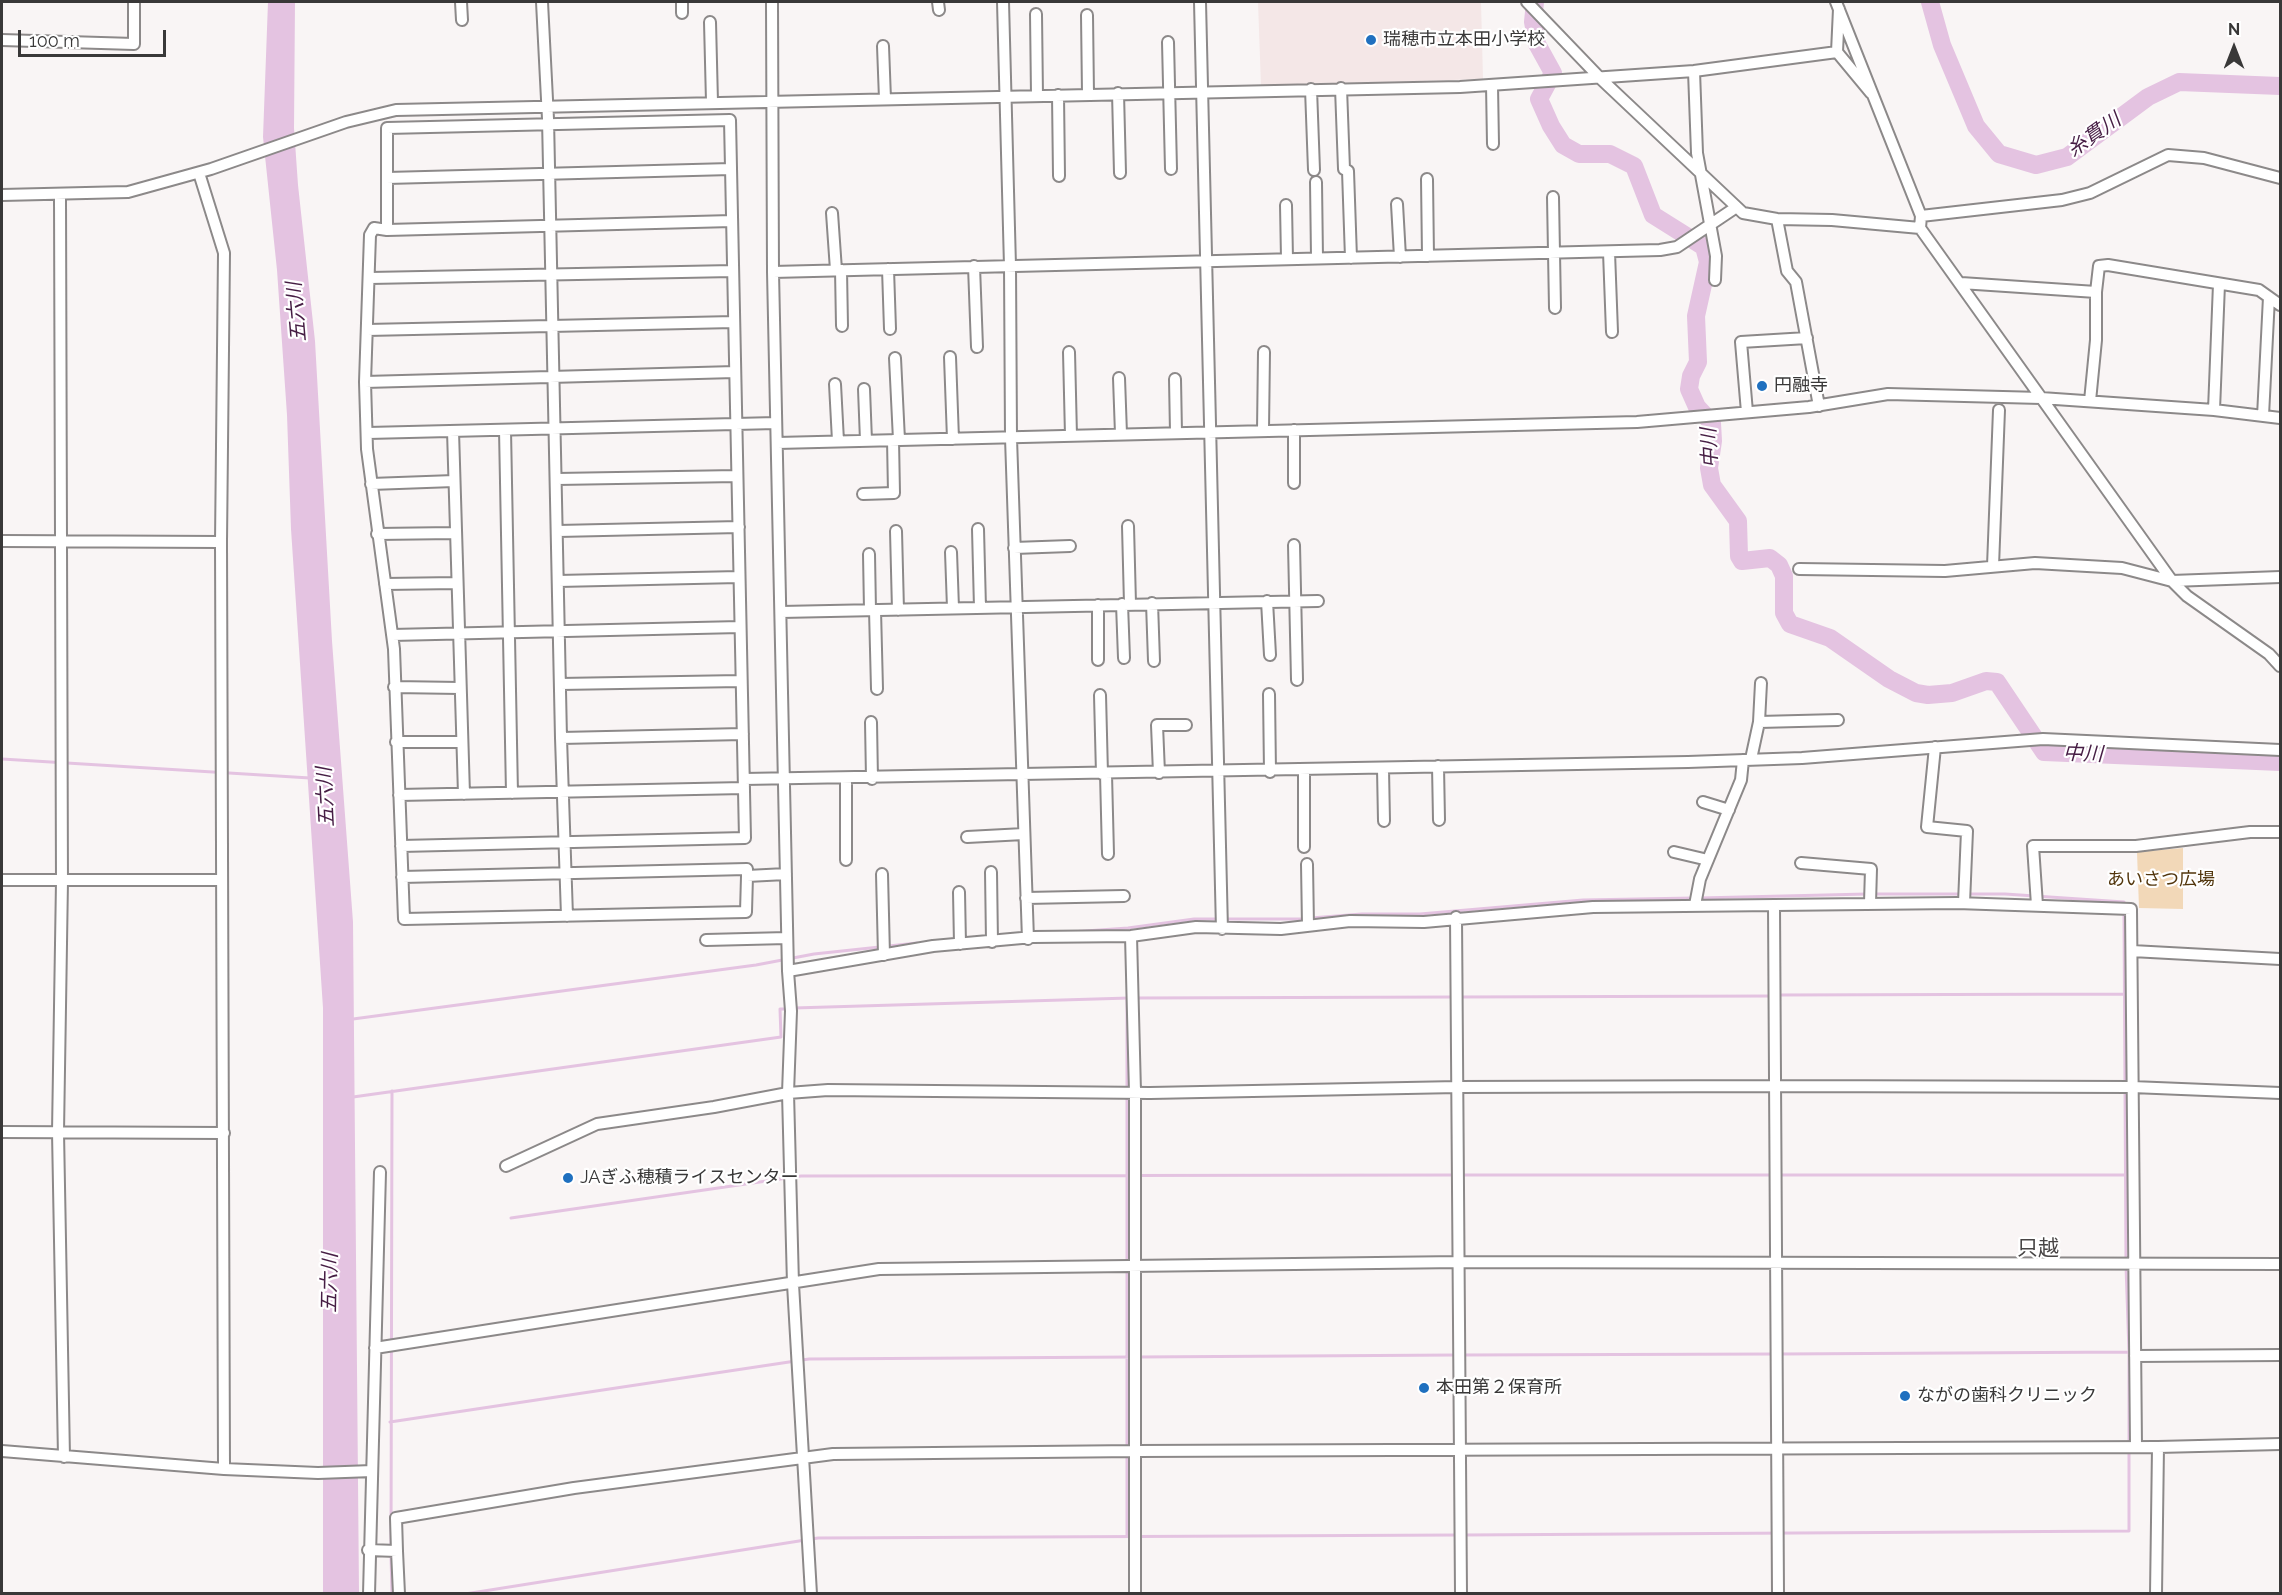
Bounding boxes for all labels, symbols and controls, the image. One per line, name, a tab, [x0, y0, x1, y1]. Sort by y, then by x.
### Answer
scale bar	[21, 18, 170, 56]
north arrow	[2204, 18, 2264, 78]
text: N	[2228, 20, 2240, 39]
place label: 瑞穂市立本田小学校	[1383, 29, 1545, 51]
text: 100 m	[29, 30, 80, 51]
marker: 瑞穂市立本田小学校	[1364, 33, 1378, 47]
water label: 糸貫川	[2063, 108, 2125, 162]
water label: 五六川	[282, 281, 312, 343]
place label: 円融寺	[1774, 375, 1828, 397]
marker: 円融寺	[1755, 379, 1769, 393]
water label: 中川	[1697, 427, 1723, 469]
water label: 中川	[2063, 741, 2103, 767]
water label: 五六川	[312, 766, 340, 828]
park label: あいさつ広場	[2107, 869, 2215, 891]
place label: JAぎふ穂積ライスセンター	[580, 1167, 799, 1189]
marker: JAぎふ穂積ライスセンター	[561, 1171, 575, 1185]
district label: 只越	[2017, 1236, 2059, 1262]
water label: 五六川	[317, 1253, 343, 1313]
place label: 本田第２保育所	[1436, 1377, 1562, 1399]
marker: 本田第２保育所	[1417, 1381, 1431, 1395]
place label: ながの歯科クリニック	[1917, 1385, 2097, 1407]
marker: ながの歯科クリニック	[1898, 1389, 1912, 1403]

